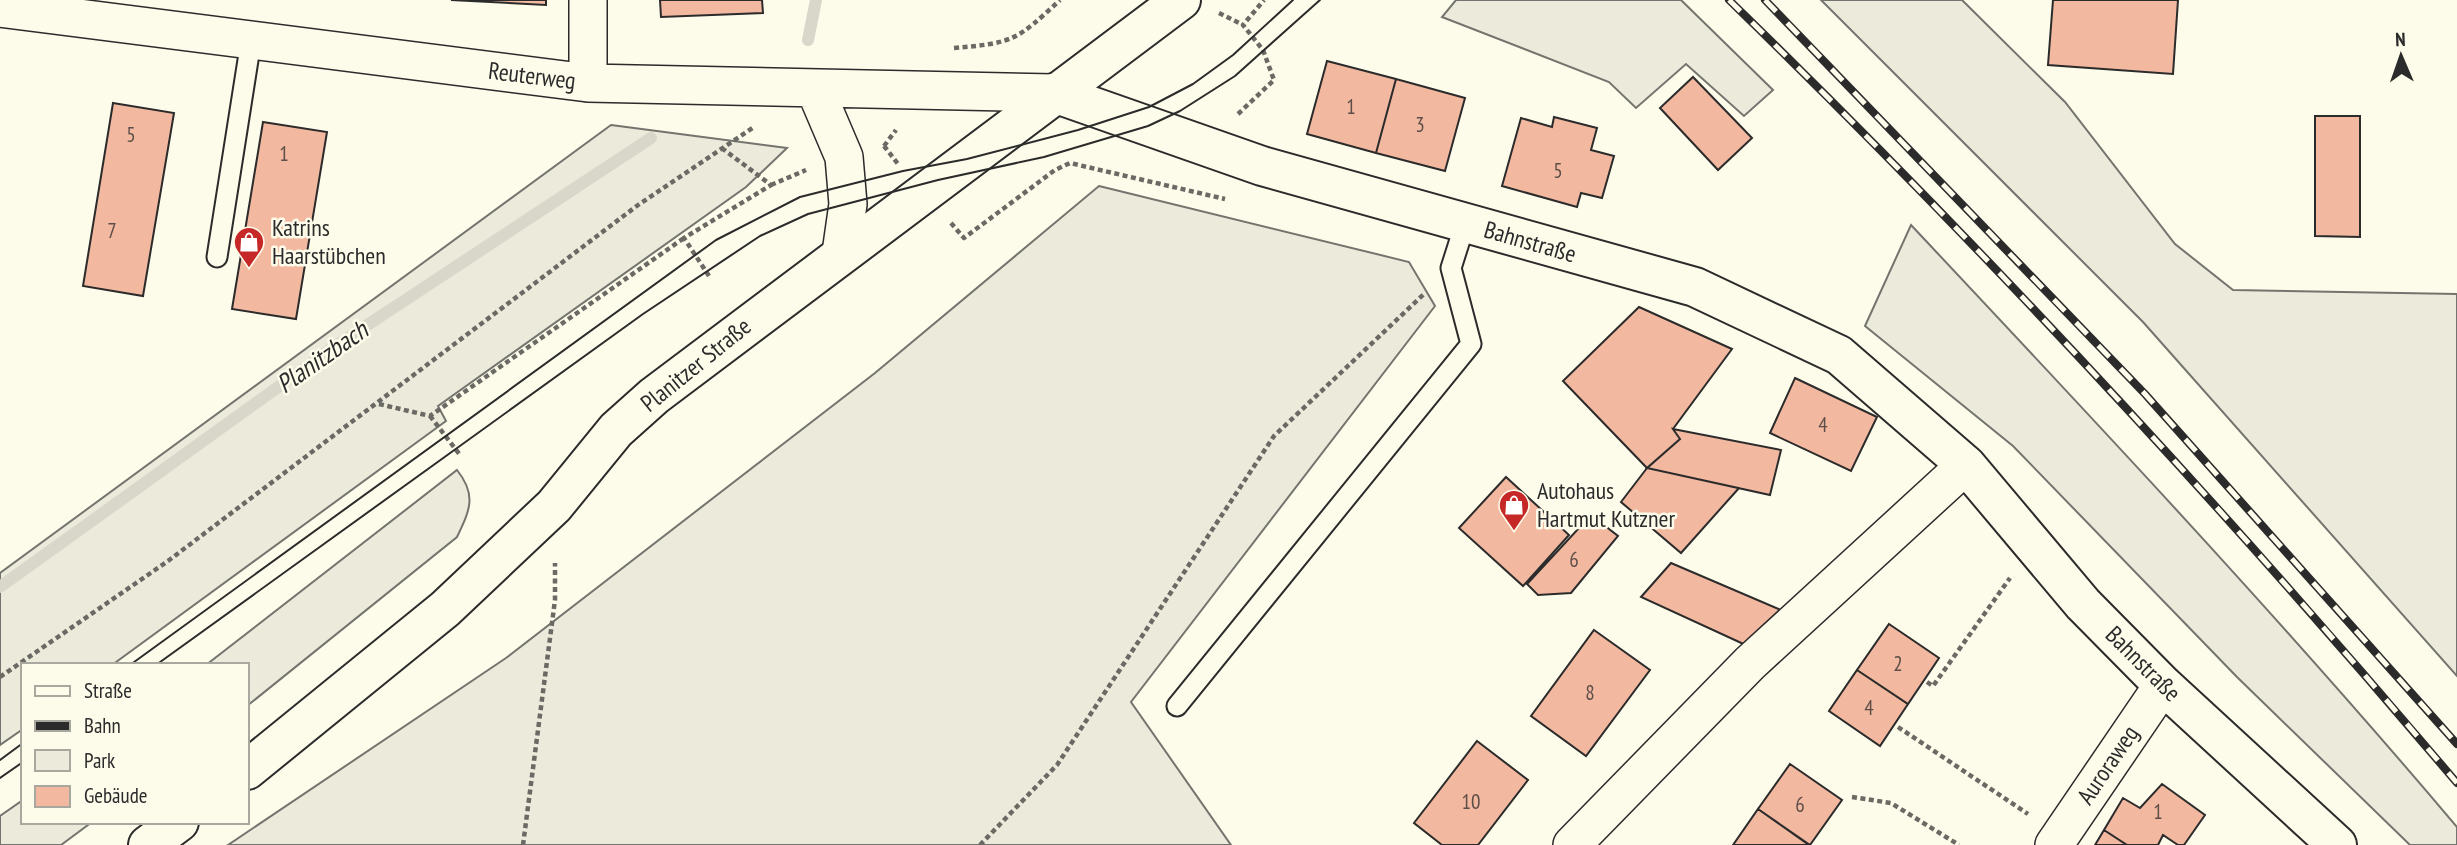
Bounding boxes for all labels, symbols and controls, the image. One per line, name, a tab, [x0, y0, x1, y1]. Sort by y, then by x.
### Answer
north arrow	[2366, 21, 2436, 91]
text: N	[2395, 27, 2406, 51]
street label: Reuterweg	[487, 55, 578, 96]
house number: 1	[1346, 93, 1356, 120]
house number: 3	[1415, 111, 1425, 138]
house number: 5	[126, 121, 136, 148]
house number: 1	[279, 140, 289, 167]
house number: 5	[1553, 157, 1563, 184]
place label: Katrins Haarstübchen	[272, 212, 386, 271]
street label: Bahnstraße	[1480, 214, 1580, 269]
house number: 7	[107, 217, 117, 244]
shop icon: Katrins Haarstübchen	[232, 225, 266, 269]
street label: Planitzer Straße	[634, 311, 757, 418]
water label: Planitzbach	[270, 312, 375, 400]
house number: 4	[1818, 411, 1828, 438]
place label: Autohaus Hartmut Kutzner	[1537, 475, 1675, 534]
shop icon: Autohaus Hartmut Kutzner	[1497, 488, 1531, 532]
house number: 6	[1569, 546, 1579, 573]
street label: Bahnstraße	[2099, 619, 2188, 708]
house number: 2	[1893, 650, 1903, 677]
legend	[21, 663, 248, 824]
text: Straße	[84, 677, 132, 704]
house number: 8	[1585, 679, 1595, 706]
house number: 4	[1864, 694, 1874, 721]
text: Bahn	[84, 712, 121, 739]
street label: Auroraweg	[2070, 719, 2145, 810]
text: Park	[84, 747, 115, 774]
text: Gebäude	[84, 782, 147, 809]
house number: 10	[1462, 788, 1480, 815]
house number: 6	[1795, 791, 1805, 818]
house number: 1	[2153, 798, 2163, 825]

